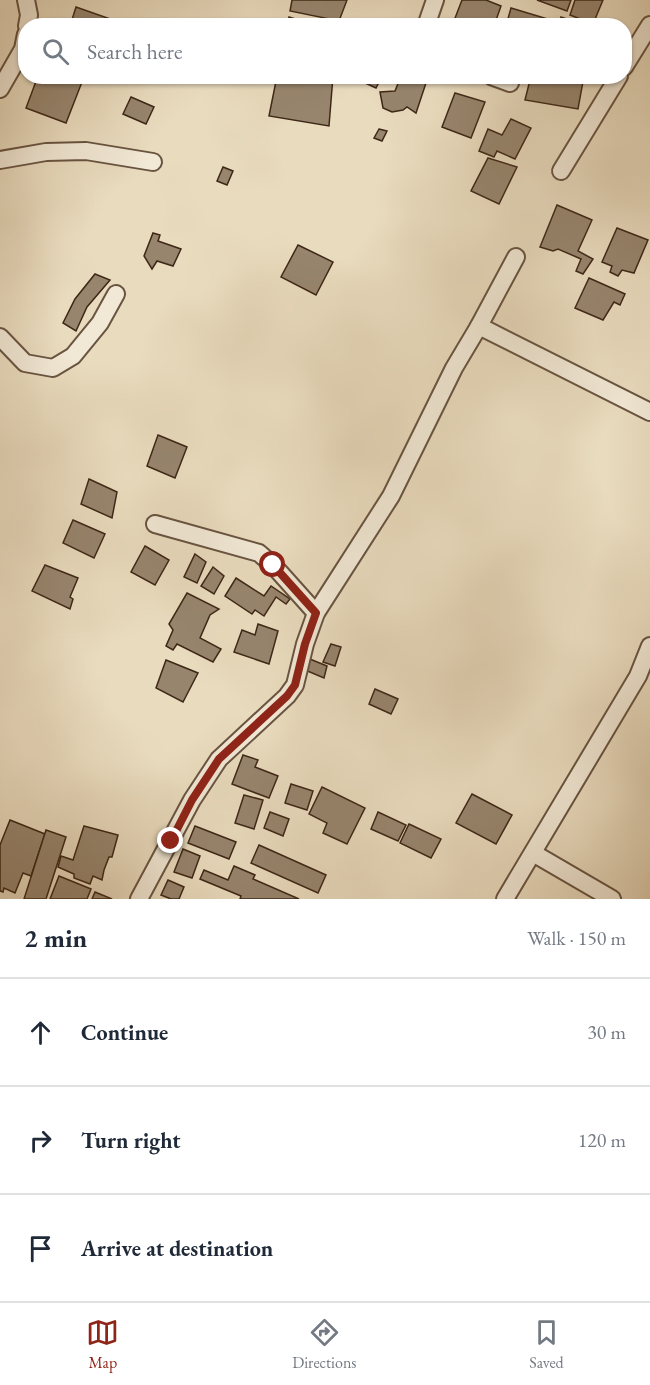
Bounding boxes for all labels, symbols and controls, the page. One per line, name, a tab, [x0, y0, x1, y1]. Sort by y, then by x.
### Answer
search box	[18, 18, 632, 84]
icon: search	[39, 35, 72, 68]
text: Search here	[87, 37, 182, 66]
route start	[259, 551, 285, 577]
route end	[157, 827, 183, 853]
text: 2 min	[24, 921, 87, 955]
text: Walk · 150 m	[527, 925, 626, 951]
icon: ahead	[24, 1016, 57, 1049]
text: Continue	[81, 1018, 168, 1047]
text: 30 m	[587, 1019, 626, 1045]
icon: right	[24, 1124, 57, 1157]
text: Turn right	[81, 1126, 180, 1155]
text: 120 m	[578, 1127, 626, 1153]
icon: arrive	[24, 1232, 57, 1265]
text: Arrive at destination	[81, 1234, 273, 1263]
tab: Map	[86, 1316, 119, 1373]
tab: Directions	[292, 1316, 357, 1373]
tab: Saved	[529, 1316, 564, 1373]

